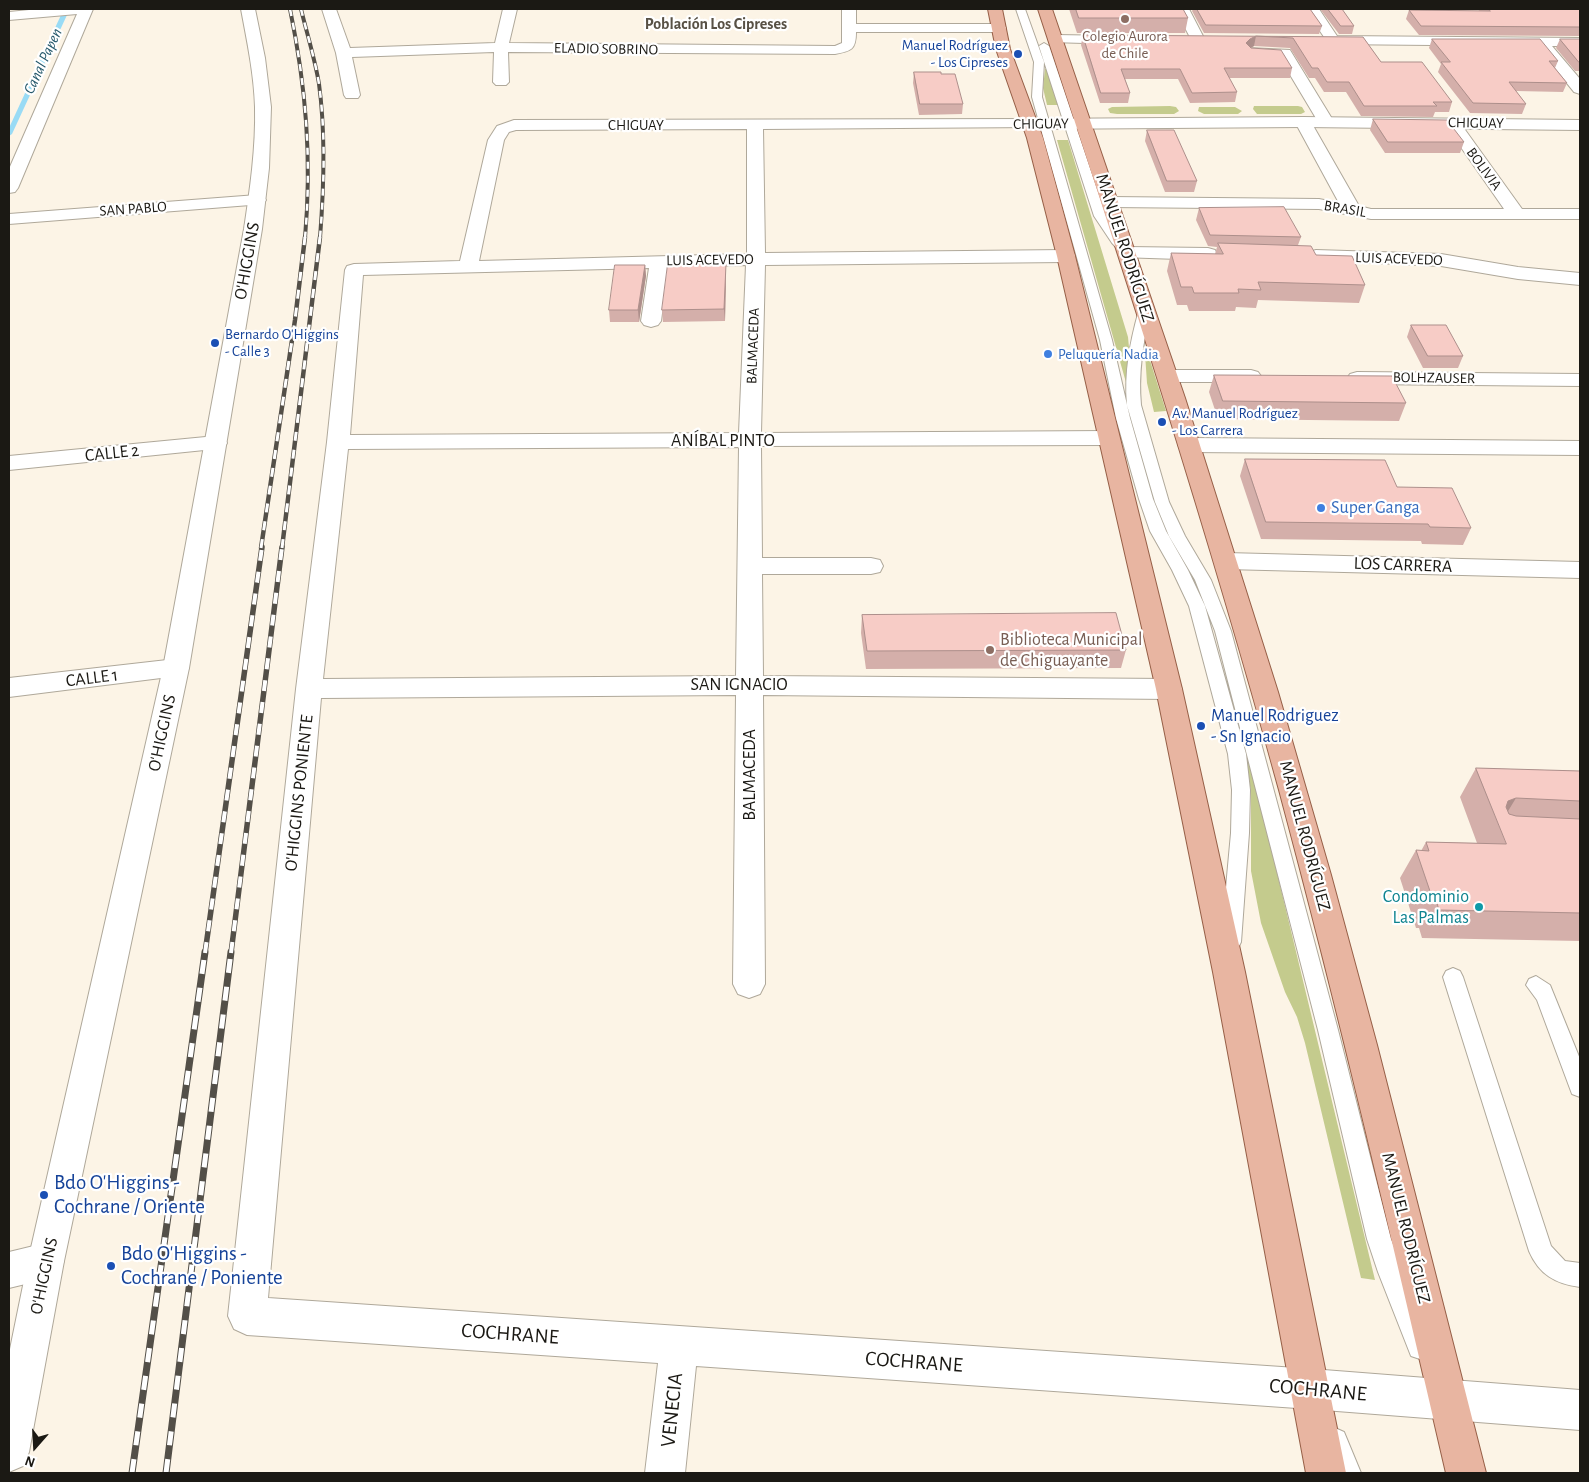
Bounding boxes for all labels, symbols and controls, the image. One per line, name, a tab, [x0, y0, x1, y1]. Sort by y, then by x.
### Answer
marker: Colegio Aurora de Chile	[1119, 13, 1131, 25]
district label: Población Los Cipreses	[645, 14, 787, 34]
water label: Canal Papen	[19, 25, 67, 97]
place label: Colegio Aurora de Chile	[1082, 27, 1168, 62]
place label: Manuel Rodríguez - Los Cipreses	[902, 36, 1008, 71]
street label: ELADIO SOBRINO	[554, 39, 658, 59]
marker: Manuel Rodríguez - Los Cipreses	[1012, 48, 1024, 60]
street label: CHIGUAY	[1448, 114, 1504, 132]
street label: CHIGUAY	[1013, 115, 1069, 133]
street label: CHIGUAY	[608, 116, 664, 134]
street label: BOLIVIA	[1462, 144, 1506, 194]
street label: MANUEL RODRÍGUEZ	[1091, 171, 1159, 325]
street label: BRASIL	[1323, 196, 1367, 222]
street label: SAN PABLO	[99, 198, 167, 220]
street label: O'HIGGINS	[230, 221, 264, 301]
street label: LUIS ACEVEDO	[1355, 248, 1443, 270]
street label: LUIS ACEVEDO	[666, 250, 754, 270]
street label: BALMACEDA	[743, 307, 763, 385]
place label: Bernardo O'Higgins - Calle 3	[225, 325, 339, 360]
marker: Bernardo O'Higgins - Calle 3	[209, 337, 221, 349]
place label: Peluquería Nadia	[1058, 345, 1159, 363]
marker: Peluquería Nadia	[1042, 348, 1054, 360]
street label: BOLHZAUSER	[1393, 368, 1475, 388]
place label: Av. Manuel Rodríguez - Los Carrera	[1172, 404, 1298, 439]
marker: Av. Manuel Rodríguez - Los Carrera	[1156, 416, 1168, 428]
street label: ANÍBAL PINTO	[671, 430, 775, 452]
street label: CALLE 2	[84, 439, 140, 467]
place label: Super Ganga	[1331, 497, 1420, 519]
marker: Super Ganga	[1315, 502, 1327, 514]
street label: LOS CARRERA	[1353, 552, 1453, 578]
place label: Biblioteca Municipal de Chiguayante	[1000, 629, 1142, 672]
marker: Biblioteca Municipal de Chiguayante	[984, 644, 996, 656]
street label: CALLE 1	[65, 664, 119, 692]
street label: SAN IGNACIO	[690, 674, 788, 696]
street label: O'HIGGINS	[143, 693, 181, 773]
place label: Manuel Rodriguez - Sn Ignacio	[1211, 705, 1339, 748]
street label: O'HIGGINS PONIENTE	[280, 714, 318, 872]
marker: Manuel Rodriguez - Sn Ignacio	[1195, 720, 1207, 732]
street label: BALMACEDA	[739, 729, 761, 821]
street label: MANUEL RODRÍGUEZ	[1275, 758, 1335, 914]
place label: Condominio Las Palmas	[1383, 886, 1469, 929]
marker: Condominio Las Palmas	[1473, 901, 1485, 913]
street label: MANUEL RODRÍGUEZ	[1377, 1150, 1435, 1306]
place label: Bdo O'Higgins - Cochrane / Oriente	[54, 1170, 205, 1220]
marker: Bdo O'Higgins - Cochrane / Oriente	[38, 1189, 50, 1201]
street label: O'HIGGINS	[25, 1236, 63, 1316]
place label: Bdo O'Higgins - Cochrane / Poniente	[121, 1241, 283, 1291]
marker: Bdo O'Higgins - Cochrane / Poniente	[105, 1260, 117, 1272]
street label: COCHRANE	[460, 1318, 560, 1350]
street label: COCHRANE	[864, 1346, 964, 1378]
street label: VENECIA	[656, 1371, 688, 1449]
street label: COCHRANE	[1268, 1373, 1368, 1407]
north arrow	[10, 1422, 60, 1472]
text: N	[23, 1453, 37, 1469]

